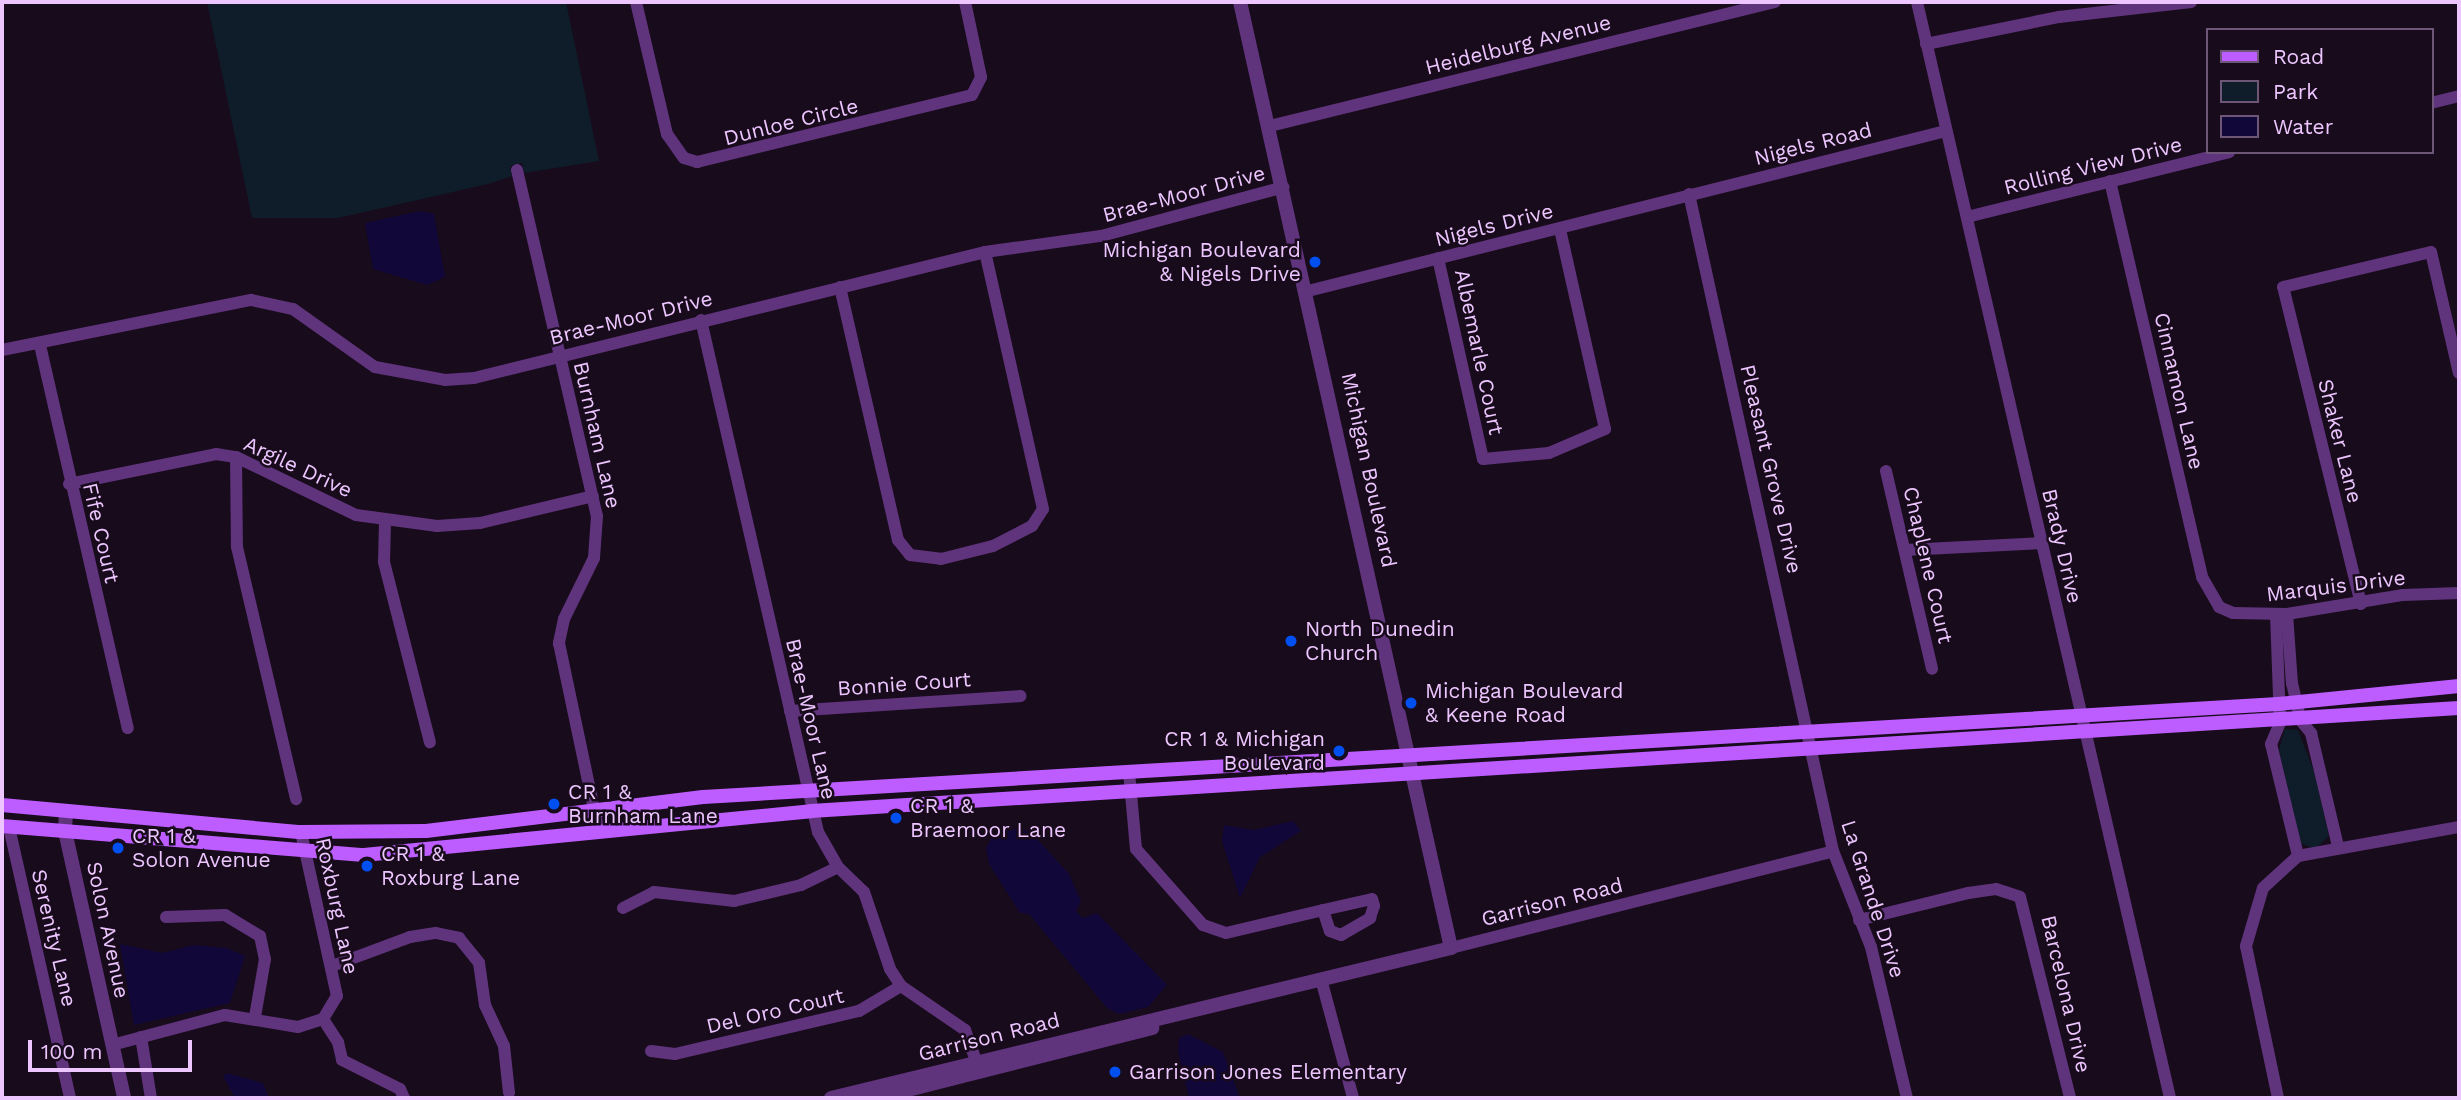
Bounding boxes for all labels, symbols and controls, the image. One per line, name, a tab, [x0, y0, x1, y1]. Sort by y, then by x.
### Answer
street label: Heidelburg Avenue	[1422, 10, 1614, 80]
legend	[2206, 28, 2433, 154]
text: Road	[2273, 44, 2324, 69]
text: Park	[2273, 79, 2318, 104]
street label: Dunloe Circle	[721, 93, 861, 151]
text: Water	[2273, 114, 2333, 139]
street label: Nigels Road	[1752, 117, 1874, 171]
street label: Rolling View Drive	[2001, 132, 2185, 200]
street label: Brae-Moor Drive	[1100, 160, 1268, 228]
street label: Nigels Drive	[1432, 198, 1556, 252]
place label: Michigan Boulevard & Nigels Drive	[1102, 237, 1301, 287]
marker: Michigan Boulevard & Nigels Drive	[1307, 254, 1323, 270]
street label: Albemarle Court	[1449, 267, 1509, 437]
street label: Brae-Moor Drive	[547, 285, 715, 351]
street label: Cinnamon Lane	[2149, 310, 2209, 472]
street label: Burnham Lane	[568, 359, 626, 511]
street label: Pleasant Grove Drive	[1735, 362, 1807, 576]
street label: Michigan Boulevard	[1336, 370, 1402, 570]
street label: Shaker Lane	[2312, 376, 2368, 506]
street label: Argile Drive	[240, 431, 356, 503]
street label: Fife Court	[77, 480, 125, 586]
street label: Chaplene Court	[1898, 484, 1958, 646]
street label: Brady Drive	[2037, 486, 2087, 606]
street label: Marquis Drive	[2265, 565, 2407, 607]
place label: North Dunedin Church	[1305, 616, 1455, 666]
marker: North Dunedin Church	[1283, 633, 1299, 649]
street label: Brae-Moor Lane	[780, 636, 842, 802]
street label: Bonnie Court	[836, 667, 972, 701]
place label: Michigan Boulevard & Keene Road	[1425, 678, 1624, 728]
marker: Michigan Boulevard & Keene Road	[1403, 695, 1419, 711]
place label: CR 1 & Michigan Boulevard	[1164, 726, 1325, 776]
marker: CR 1 & Michigan Boulevard	[1331, 743, 1347, 759]
place label: CR 1 & Burnham Lane	[568, 779, 718, 829]
place label: CR 1 & Braemoor Lane	[910, 793, 1066, 843]
marker: CR 1 & Burnham Lane	[546, 796, 562, 812]
marker: CR 1 & Braemoor Lane	[888, 810, 904, 826]
street label: La Grande Drive	[1836, 817, 1910, 981]
place label: CR 1 & Solon Avenue	[132, 823, 272, 873]
street label: Roxburg Lane	[310, 835, 364, 977]
marker: CR 1 & Solon Avenue	[110, 840, 126, 856]
place label: CR 1 & Roxburg Lane	[381, 841, 520, 891]
marker: CR 1 & Roxburg Lane	[359, 858, 375, 874]
street label: Solon Avenue	[81, 859, 135, 1001]
street label: Serenity Lane	[26, 867, 82, 1009]
street label: Garrison Road	[1479, 872, 1625, 932]
street label: Barcelona Drive	[2036, 913, 2096, 1075]
street label: Del Oro Court	[703, 983, 847, 1039]
street label: Garrison Road	[916, 1007, 1062, 1067]
scale bar	[32, 1026, 196, 1070]
text: 100 m	[41, 1039, 103, 1064]
place label: Garrison Jones Elementary	[1129, 1059, 1407, 1085]
marker: Garrison Jones Elementary	[1107, 1064, 1123, 1080]

